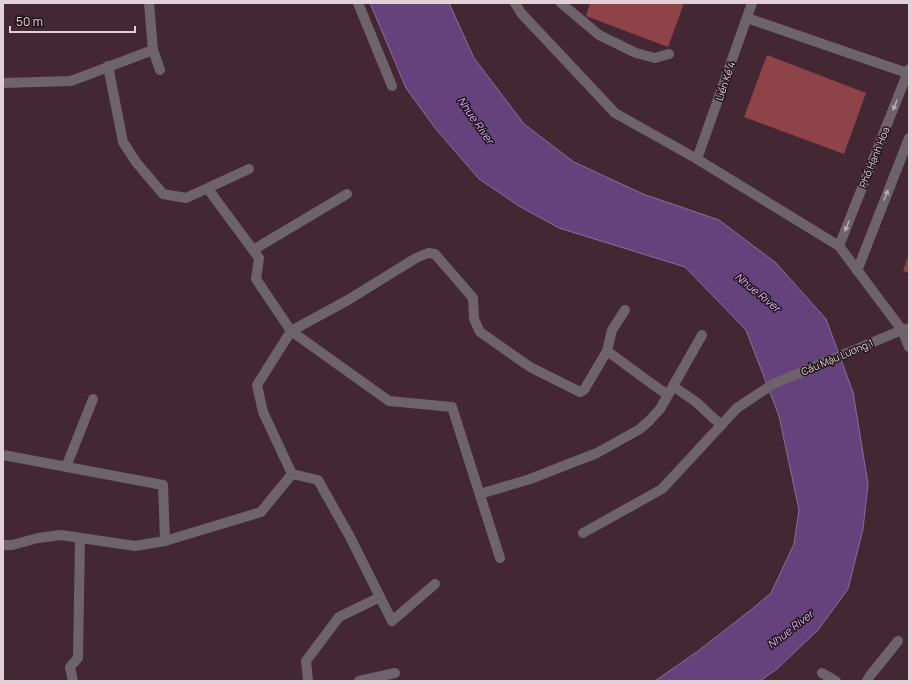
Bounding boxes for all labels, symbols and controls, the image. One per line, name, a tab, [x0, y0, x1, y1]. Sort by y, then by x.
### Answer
scale bar	[10, 8, 135, 34]
text: 50 m	[16, 13, 43, 30]
street label: Liền Kề 4	[712, 60, 738, 102]
water label: Nhue River	[454, 93, 499, 148]
one-way arrow	[891, 100, 897, 112]
street label: Phố Hạnh Hoa	[855, 124, 893, 190]
one-way arrow	[884, 189, 890, 201]
one-way arrow	[843, 221, 849, 233]
water label: Nhue River	[732, 269, 785, 316]
street label: Cầu Mậu Lương 1	[799, 335, 875, 379]
water label: Nhue River	[764, 605, 818, 652]

